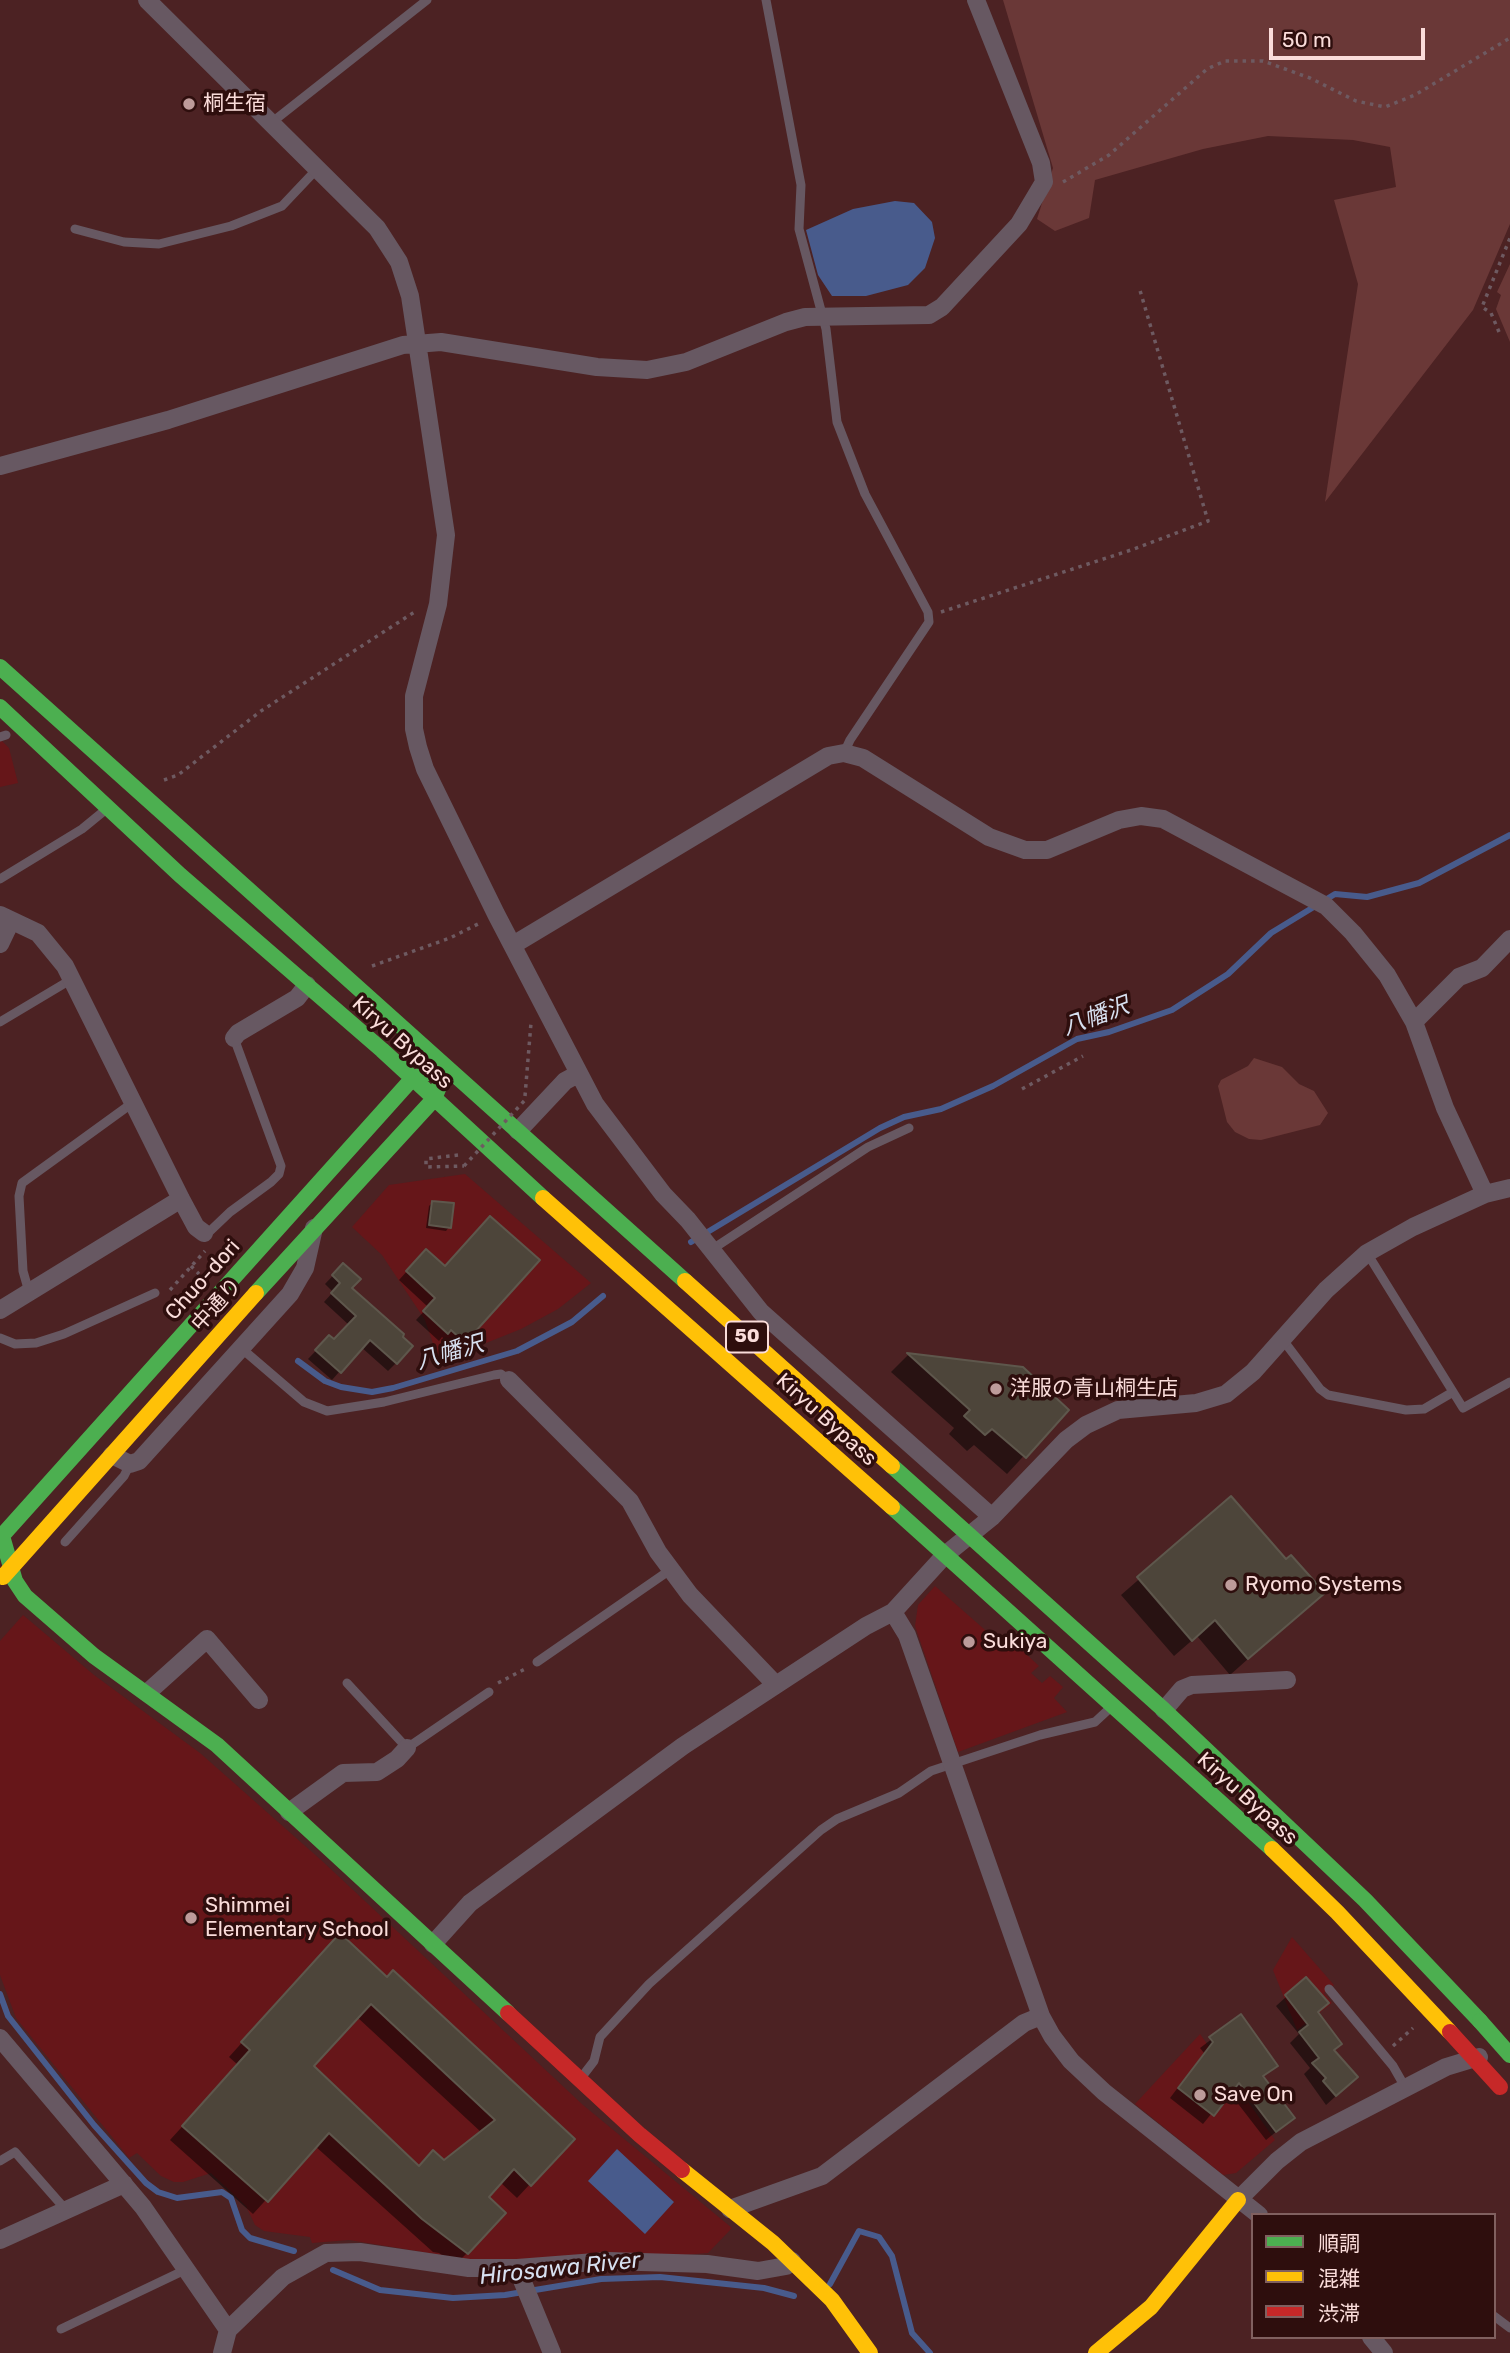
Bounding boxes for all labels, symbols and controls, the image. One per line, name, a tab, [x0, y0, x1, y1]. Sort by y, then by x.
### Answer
scale bar	[1272, 14, 1428, 58]
text: 50 m	[1282, 27, 1332, 52]
place label: 桐生宿	[203, 91, 266, 117]
marker: 桐生宿	[181, 96, 197, 112]
street label: Kiryu Bypass	[347, 991, 457, 1095]
water label: 八幡沢	[1059, 992, 1133, 1042]
street label: Chuo-dori	[160, 1235, 246, 1325]
street label: 中通り	[187, 1273, 247, 1337]
road number: 50	[726, 1322, 768, 1352]
water label: 八幡沢	[413, 1330, 487, 1376]
street label: Kiryu Bypass	[771, 1368, 881, 1472]
place label: 洋服の青山桐生店	[1010, 1376, 1178, 1402]
marker: 洋服の青山桐生店	[988, 1381, 1004, 1397]
place label: Ryomo Systems	[1245, 1572, 1402, 1598]
marker: Ryomo Systems	[1223, 1577, 1239, 1593]
place label: Sukiya	[983, 1629, 1047, 1655]
marker: Sukiya	[961, 1634, 977, 1650]
street label: Kiryu Bypass	[1192, 1747, 1302, 1851]
place label: Shimmei Elementary School	[205, 1893, 389, 1943]
marker: Shimmei Elementary School	[183, 1910, 199, 1926]
place label: Save On	[1214, 2082, 1294, 2108]
marker: Save On	[1192, 2087, 1208, 2103]
legend	[1251, 2213, 1496, 2339]
text: 順調	[1318, 2231, 1360, 2256]
water label: Hirosawa River	[478, 2247, 642, 2291]
text: 混雑	[1318, 2266, 1360, 2291]
text: 渋滞	[1318, 2301, 1360, 2326]

